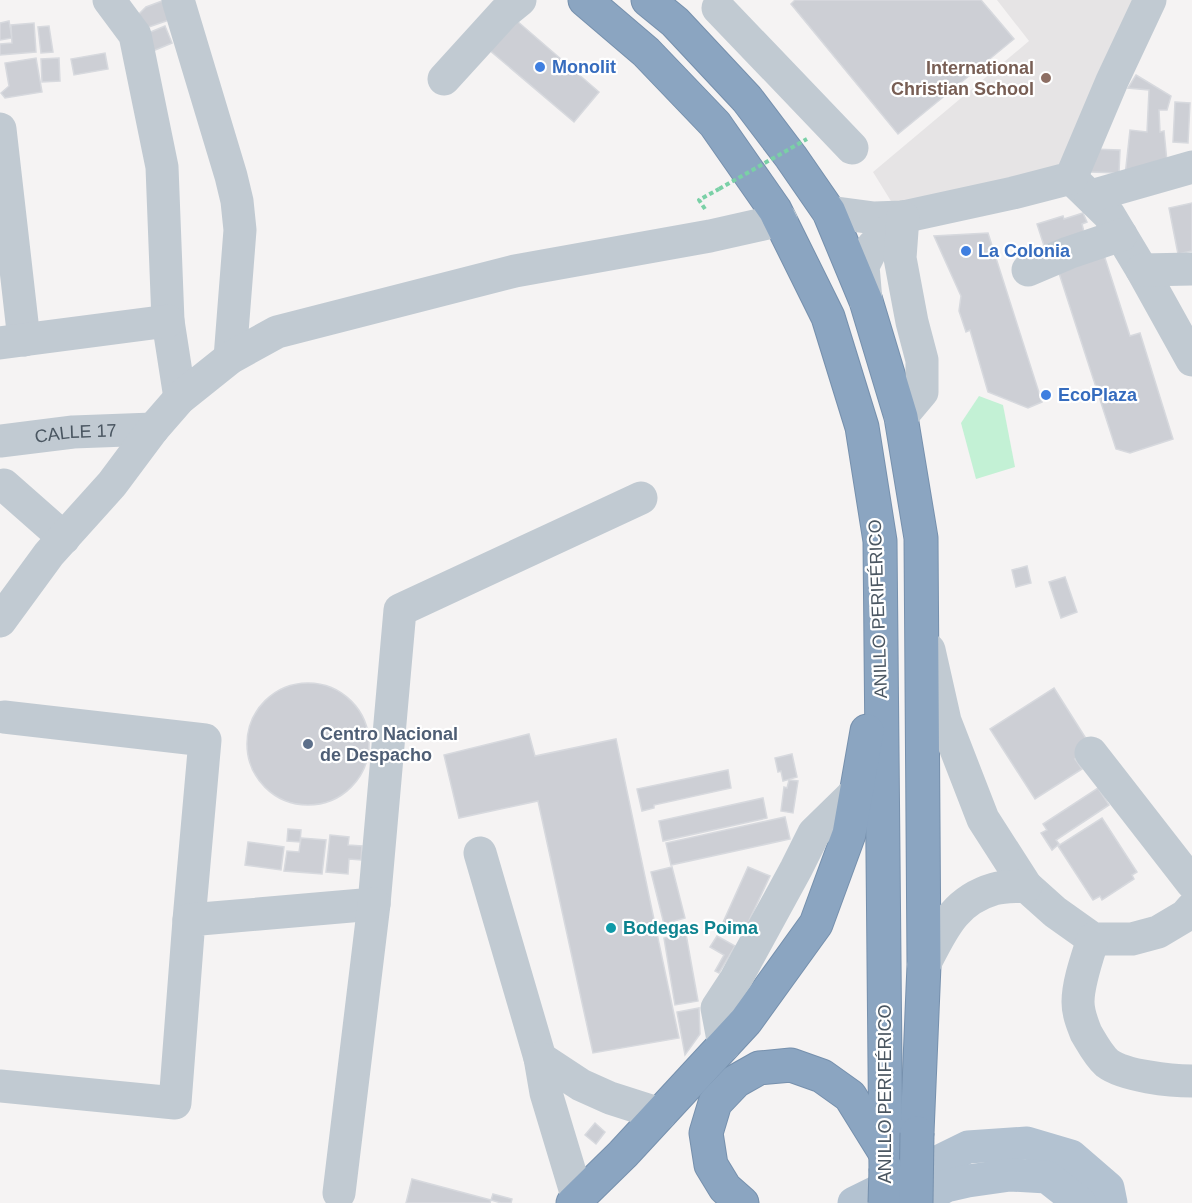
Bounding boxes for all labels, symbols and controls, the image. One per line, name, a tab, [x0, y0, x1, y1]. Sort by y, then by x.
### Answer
place label: Monolit	[552, 57, 616, 77]
place label: International Christian School	[891, 58, 1034, 99]
marker: Monolit	[533, 60, 547, 74]
marker: International Christian School	[1039, 71, 1053, 85]
place label: La Colonia	[978, 241, 1071, 261]
marker: La Colonia	[959, 244, 973, 258]
place label: EcoPlaza	[1058, 385, 1138, 405]
marker: EcoPlaza	[1039, 388, 1053, 402]
street label: CALLE 17	[33, 420, 117, 447]
street label: ANILLO PERIFÉRICO	[865, 519, 891, 699]
place label: Centro Nacional de Despacho	[320, 724, 458, 765]
marker: Centro Nacional de Despacho	[301, 737, 315, 751]
place label: Bodegas Poima	[623, 918, 759, 938]
marker: Bodegas Poima	[604, 921, 618, 935]
street label: ANILLO PERIFÉRICO	[875, 1004, 895, 1184]

